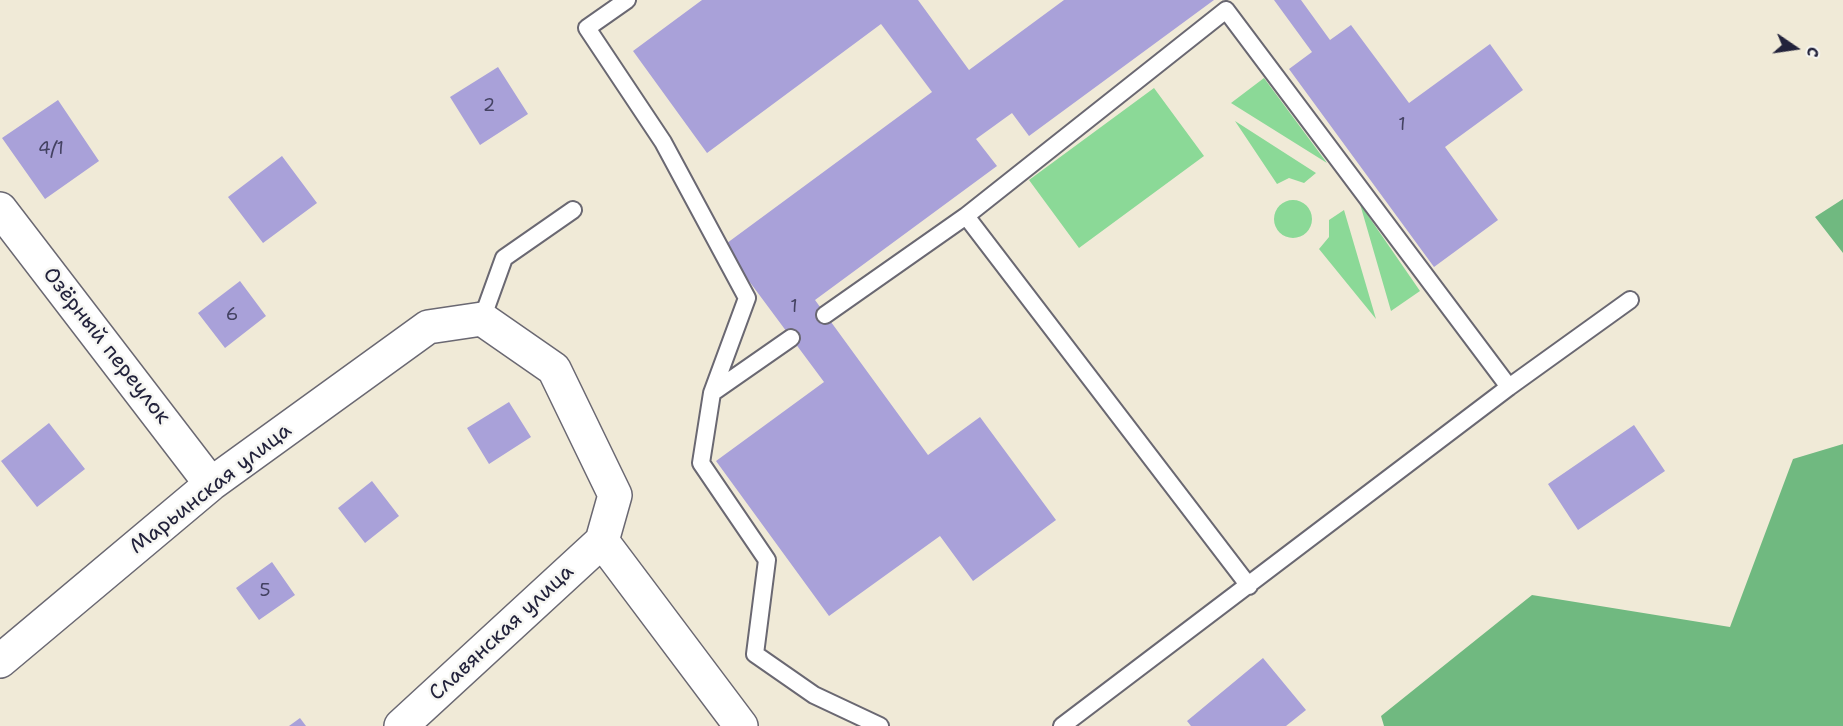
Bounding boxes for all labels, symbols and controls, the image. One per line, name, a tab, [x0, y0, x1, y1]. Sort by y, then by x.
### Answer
north arrow	[1765, 18, 1825, 78]
text: С	[1802, 45, 1824, 59]
house number: 2	[483, 95, 495, 117]
house number: 1	[1398, 114, 1406, 136]
house number: 4/1	[38, 138, 64, 160]
street label: Озёрный переулок	[37, 263, 175, 429]
house number: 1	[790, 296, 798, 318]
house number: 6	[226, 304, 238, 326]
street label: Марьинская улица	[125, 418, 297, 560]
street label: Славянская улица	[424, 560, 580, 706]
house number: 5	[259, 580, 271, 602]

